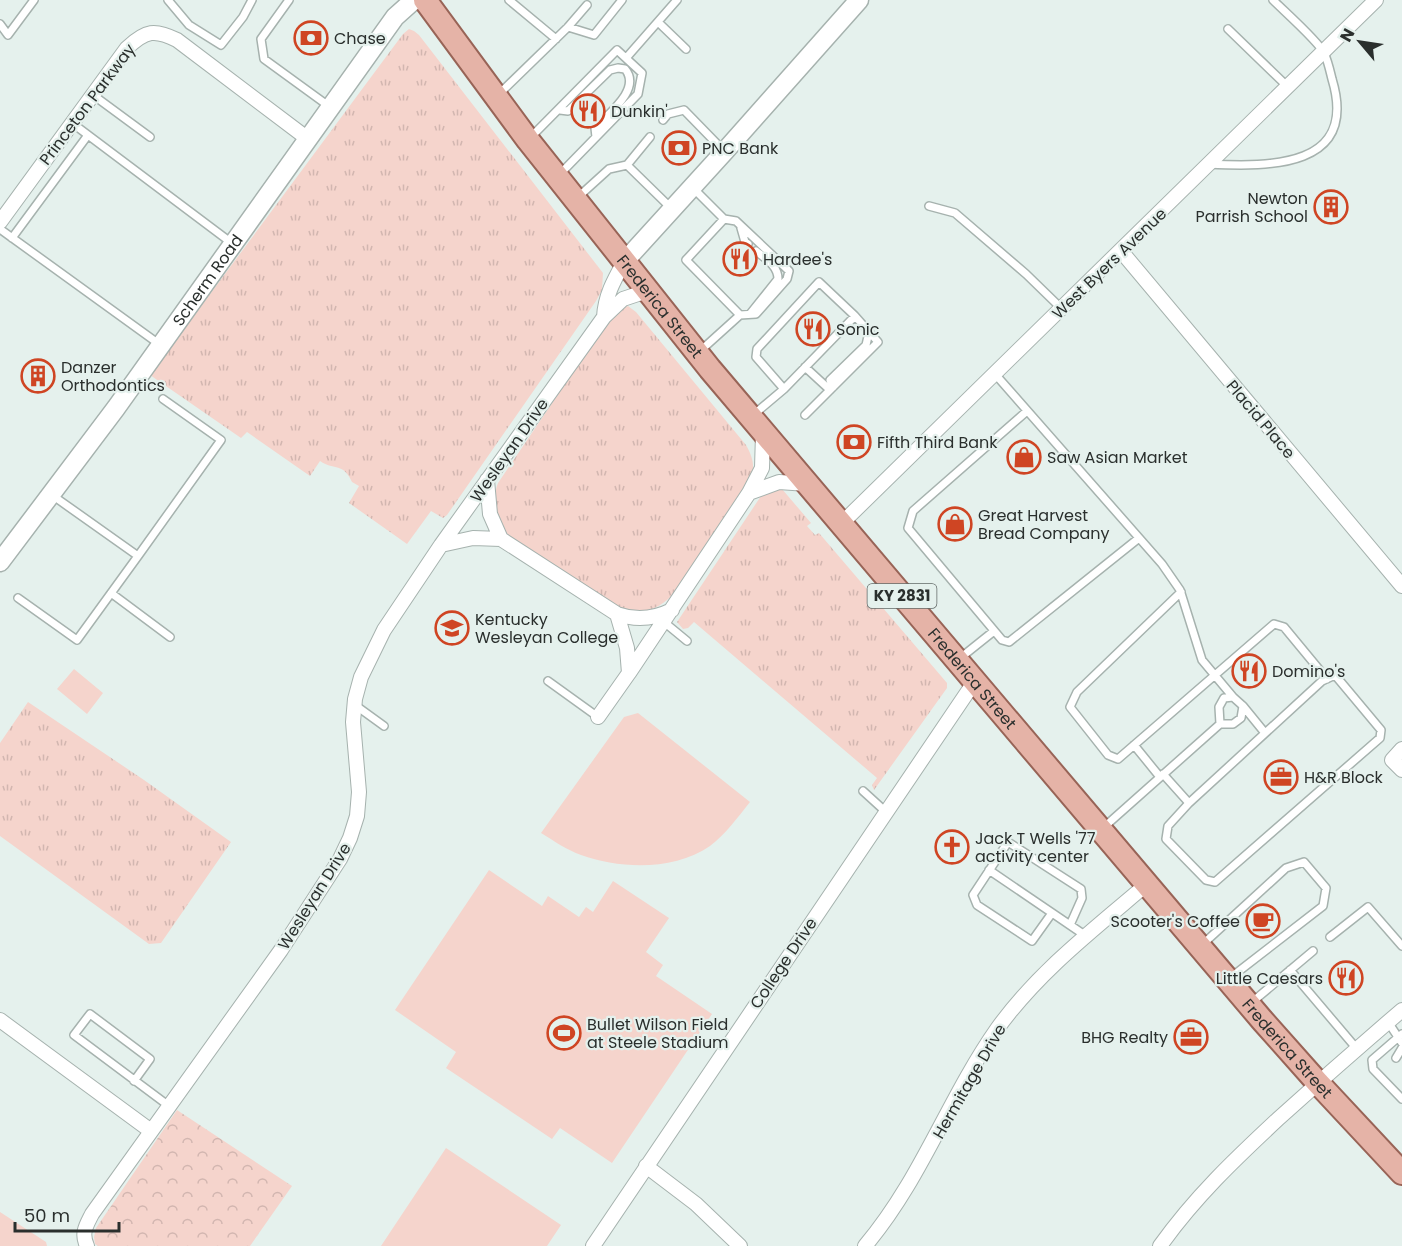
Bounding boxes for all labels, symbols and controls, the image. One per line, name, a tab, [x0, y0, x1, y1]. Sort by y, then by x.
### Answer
north arrow	[1330, 12, 1390, 72]
bank icon: Chase	[293, 20, 329, 56]
text: N	[1334, 24, 1360, 46]
place label: Chase	[334, 27, 386, 50]
street label: Princeton Parkway	[34, 39, 141, 170]
restaurant icon: Dunkin'	[570, 93, 606, 129]
place label: Dunkin'	[611, 100, 668, 123]
bank icon: PNC Bank	[661, 130, 697, 166]
place label: PNC Bank	[702, 137, 779, 160]
place label: Newton Parrish School	[1195, 187, 1308, 228]
building icon: Newton Parrish School	[1313, 189, 1349, 225]
street label: West Byers Avenue	[1047, 202, 1172, 324]
street label: Scherm Road	[167, 230, 248, 331]
restaurant icon: Hardee's	[722, 241, 758, 277]
place label: Hardee's	[763, 248, 832, 271]
street label: Frederica Street	[611, 250, 708, 363]
restaurant icon: Sonic	[795, 311, 831, 347]
place label: Sonic	[836, 318, 880, 341]
place label: Danzer Orthodontics	[61, 356, 165, 397]
building icon: Danzer Orthodontics	[20, 358, 56, 394]
street label: Placid Place	[1221, 375, 1300, 464]
street label: Wesleyan Drive	[465, 394, 554, 507]
bank icon: Fifth Third Bank	[836, 424, 872, 460]
place label: Fifth Third Bank	[877, 431, 998, 454]
shop icon: Saw Asian Market	[1006, 439, 1042, 475]
place label: Saw Asian Market	[1047, 446, 1188, 469]
place label: Great Harvest Bread Company	[978, 504, 1110, 545]
shop icon: Great Harvest Bread Company	[937, 506, 973, 542]
road number: KY 2831	[868, 584, 936, 608]
place label: Kentucky Wesleyan College	[475, 608, 618, 649]
school or university icon: Kentucky Wesleyan College	[434, 610, 470, 646]
street label: Frederica Street	[922, 623, 1022, 734]
restaurant icon: Domino's	[1231, 653, 1267, 689]
place label: Domino's	[1272, 660, 1345, 683]
office icon: H&R Block	[1263, 759, 1299, 795]
place label: H&R Block	[1304, 766, 1384, 789]
place label: Jack T Wells '77 activity center	[975, 827, 1096, 868]
church icon: Jack T Wells '77 activity center	[934, 829, 970, 865]
street label: Wesleyan Drive	[272, 838, 357, 954]
cafe icon: Scooter's Coffee	[1245, 903, 1281, 939]
place label: Scooter's Coffee	[1111, 910, 1240, 933]
street label: College Drive	[744, 913, 822, 1013]
restaurant icon: Little Caesars	[1328, 960, 1364, 996]
place label: Little Caesars	[1216, 967, 1323, 990]
street label: Frederica Street	[1237, 994, 1338, 1104]
place label: Bullet Wilson Field at Steele Stadium	[587, 1013, 729, 1054]
sports icon: Bullet Wilson Field at Steele Stadium	[546, 1015, 582, 1051]
office icon: BHG Realty	[1173, 1019, 1209, 1055]
street label: Hermitage Drive	[927, 1020, 1012, 1143]
place label: BHG Realty	[1081, 1026, 1168, 1049]
scale bar	[15, 1195, 118, 1233]
text: 50 m	[24, 1203, 70, 1228]

